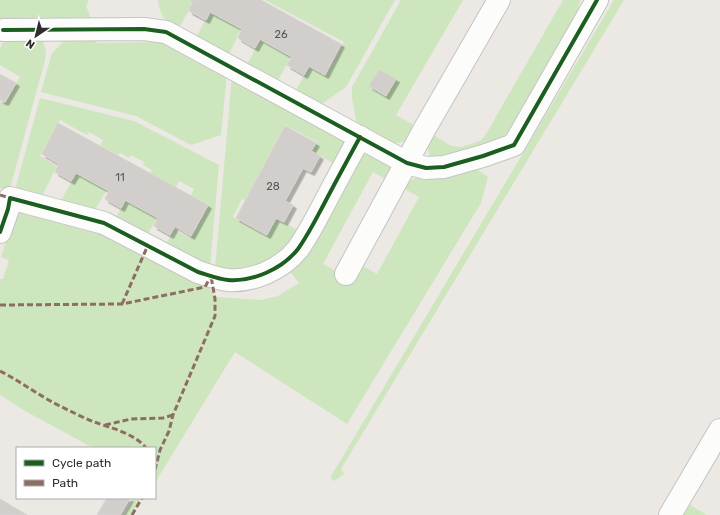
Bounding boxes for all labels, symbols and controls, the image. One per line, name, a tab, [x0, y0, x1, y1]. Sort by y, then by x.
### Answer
north arrow	[16, 16, 56, 56]
house number: 26	[274, 28, 288, 41]
text: N	[24, 36, 38, 51]
house number: 11	[115, 171, 125, 184]
house number: 28	[266, 180, 280, 193]
legend	[16, 447, 156, 499]
text: Cycle path	[52, 456, 111, 470]
text: Path	[52, 476, 78, 490]

